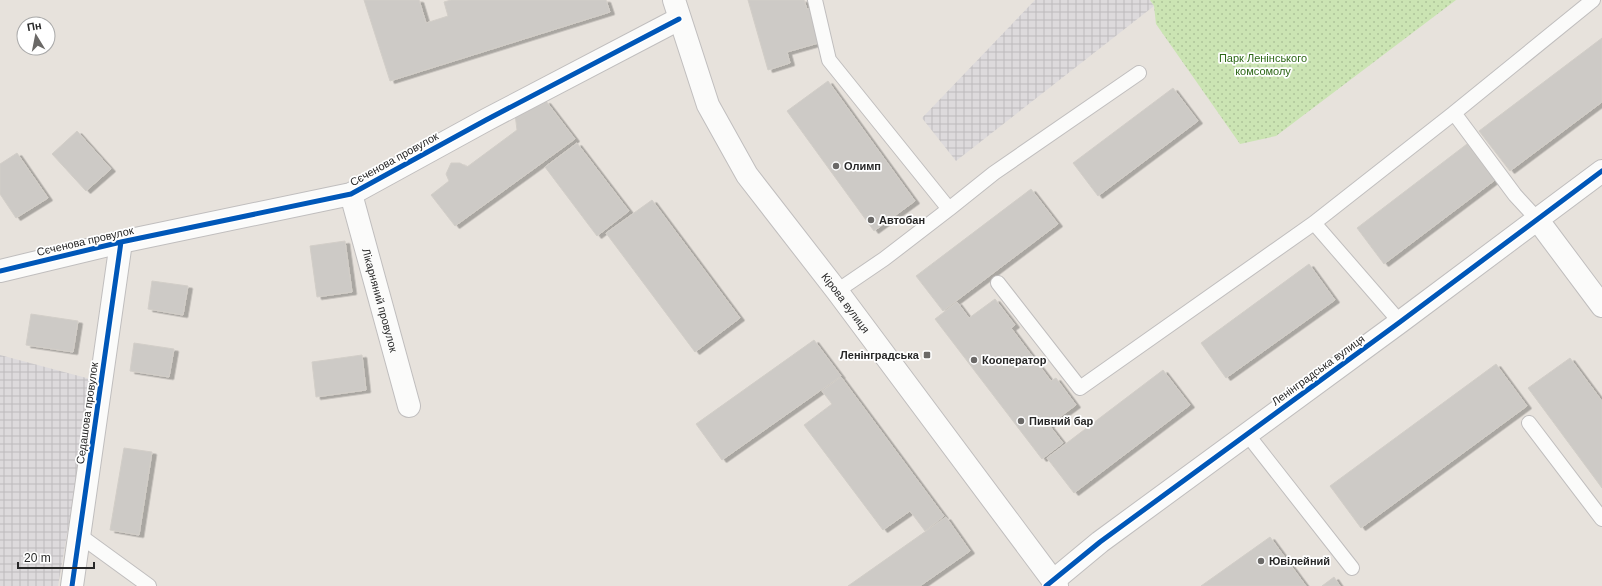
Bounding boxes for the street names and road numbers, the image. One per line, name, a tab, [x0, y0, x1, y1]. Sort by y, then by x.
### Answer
street label: Сєченова провулок	[348, 130, 440, 188]
street label: Сєченова провулок	[35, 224, 135, 258]
street label: Лікарняний провулок	[360, 247, 400, 353]
street label: Кірова вулиця	[819, 271, 872, 335]
street label: Ленінградська вулиця	[1269, 332, 1367, 408]
street label: Седашова провулок	[74, 361, 100, 465]

